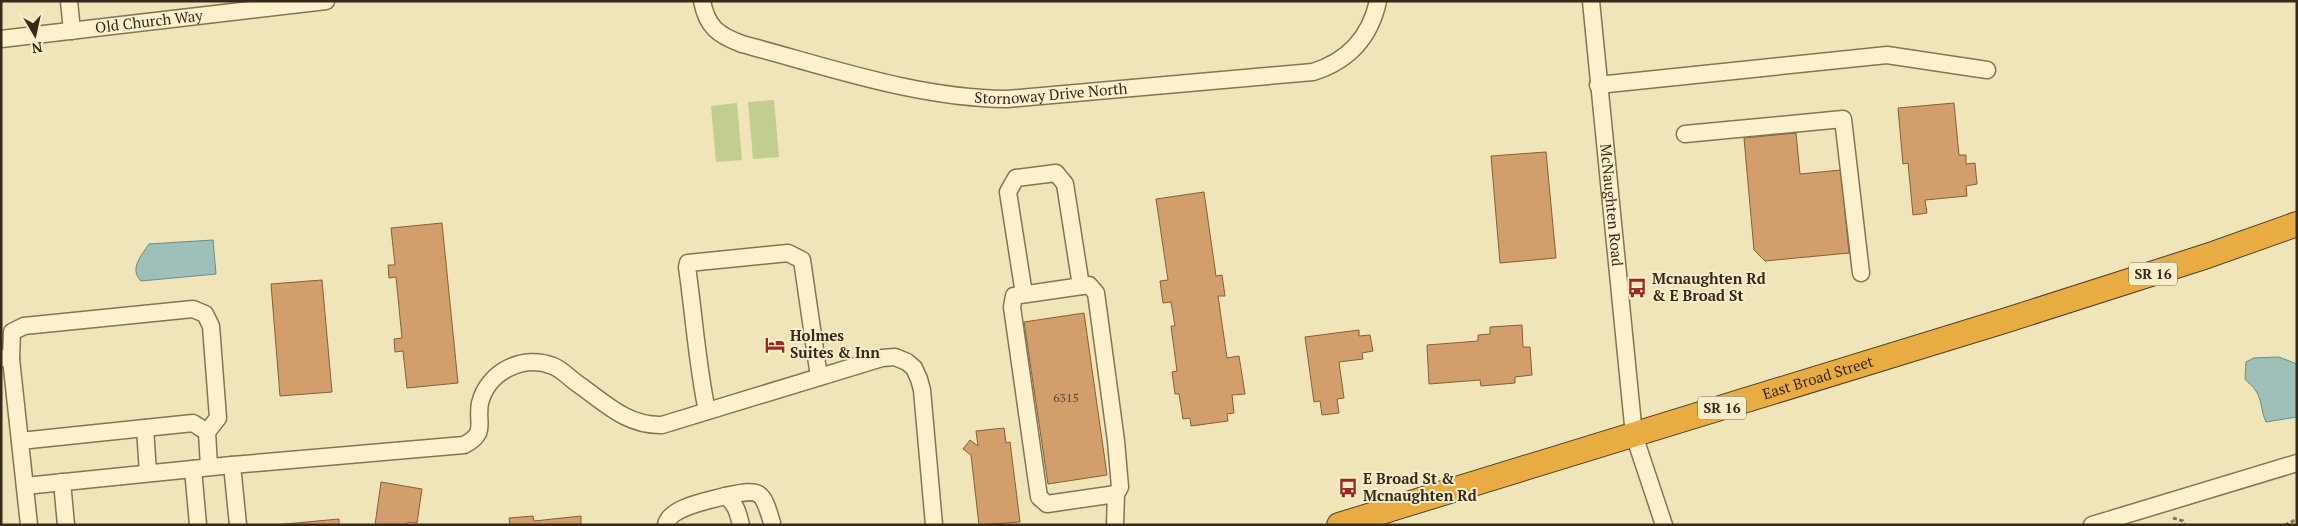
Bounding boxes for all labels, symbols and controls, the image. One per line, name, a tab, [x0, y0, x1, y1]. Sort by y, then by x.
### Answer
street label: Old Church Way	[94, 4, 204, 37]
north arrow	[10, 10, 60, 60]
text: N	[30, 38, 44, 59]
street label: Stornoway Drive North	[974, 77, 1128, 108]
street label: McNaughten Road	[1596, 143, 1628, 267]
road number: SR 16	[2129, 262, 2177, 286]
place label: Mcnaughten Rd & E Broad St	[1652, 268, 1766, 305]
bus stop icon: Mcnaughten Rd & E Broad St	[1626, 277, 1648, 299]
place label: Holmes Suites & Inn	[790, 325, 880, 362]
hotel icon: Holmes Suites & Inn	[764, 334, 786, 356]
street label: East Broad Street	[1760, 351, 1876, 403]
house number: 6315	[1053, 390, 1079, 405]
road number: SR 16	[1698, 396, 1746, 419]
place label: E Broad St & Mcnaughten Rd	[1363, 468, 1477, 505]
bus stop icon: E Broad St & Mcnaughten Rd	[1337, 477, 1359, 499]

